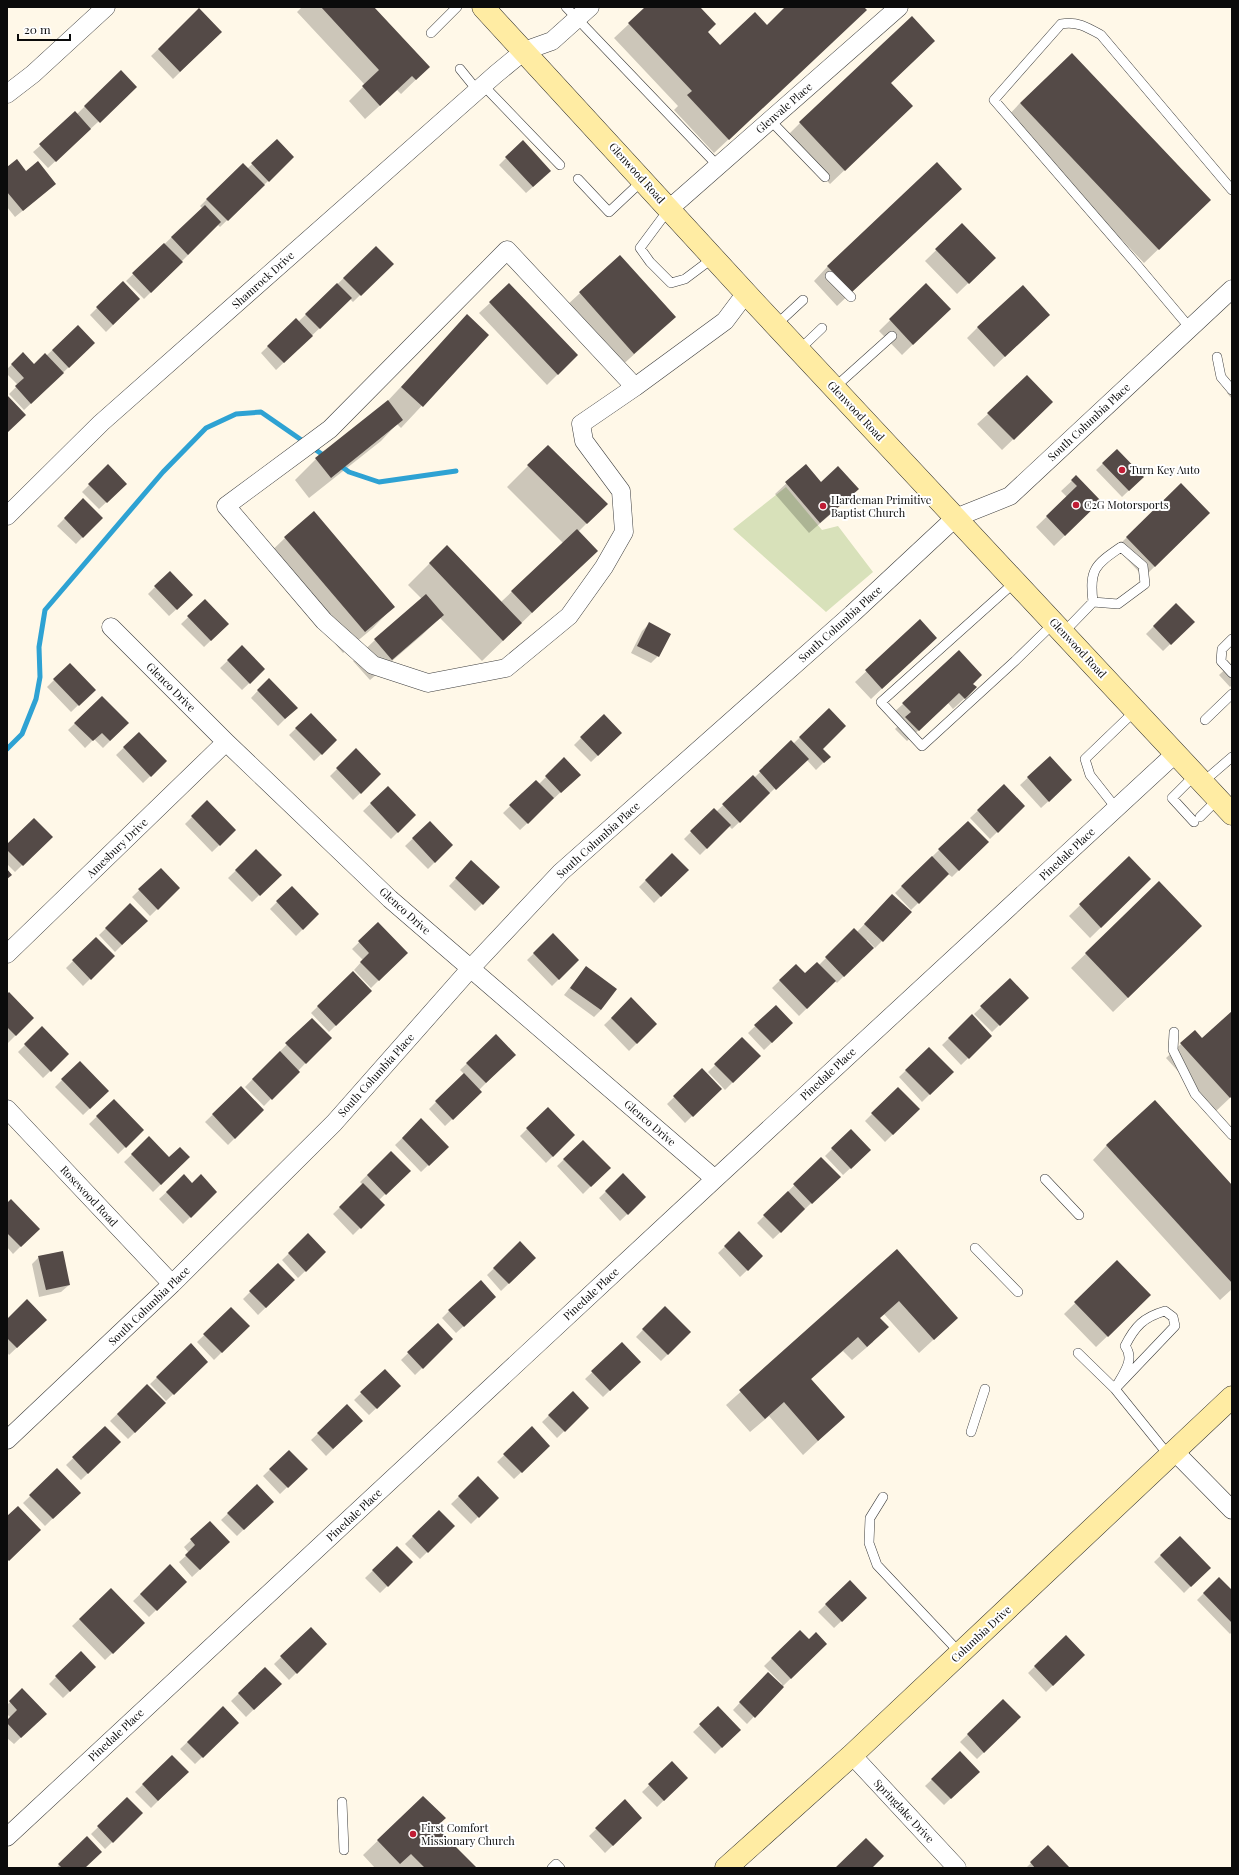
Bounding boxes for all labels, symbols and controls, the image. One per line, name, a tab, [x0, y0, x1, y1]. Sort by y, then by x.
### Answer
scale bar	[18, 16, 70, 42]
text: 20 m	[24, 21, 51, 37]
street label: Glenvale Place	[752, 78, 816, 136]
street label: Glenwood Road	[606, 139, 669, 207]
street label: Shamrock Drive	[228, 247, 297, 312]
street label: Glenwood Road	[825, 377, 889, 444]
street label: South Columbia Place	[1044, 379, 1133, 464]
place label: Turn Key Auto	[1130, 462, 1200, 477]
marker: Turn Key Auto	[1117, 465, 1127, 475]
place label: Hardeman Primitive Baptist Church	[831, 492, 932, 520]
place label: C2G Motorsports	[1084, 497, 1169, 512]
marker: C2G Motorsports	[1071, 500, 1081, 510]
marker: Hardeman Primitive Baptist Church	[818, 501, 828, 511]
street label: South Columbia Place	[795, 582, 885, 665]
street label: Glenwood Road	[1047, 614, 1111, 681]
street label: Glenco Drive	[143, 659, 200, 715]
street label: South Columbia Place	[553, 798, 643, 881]
street label: Amesbury Drive	[82, 814, 151, 881]
street label: Pinedale Place	[1036, 824, 1098, 883]
street label: Glenco Drive	[377, 884, 434, 938]
street label: South Columbia Place	[334, 1029, 417, 1120]
street label: Pinedale Place	[797, 1044, 859, 1103]
street label: Glenco Drive	[621, 1096, 680, 1150]
street label: Rosewood Road	[57, 1162, 122, 1230]
street label: South Columbia Place	[105, 1263, 193, 1348]
street label: Pinedale Place	[560, 1264, 622, 1323]
street label: Pinedale Place	[323, 1485, 385, 1544]
street label: Columbia Drive	[947, 1602, 1014, 1665]
street label: Pinedale Place	[85, 1705, 147, 1764]
street label: Springlake Drive	[871, 1775, 938, 1846]
place label: First Comfort Missionary Church	[421, 1820, 515, 1848]
marker: First Comfort Missionary Church	[408, 1829, 418, 1839]

